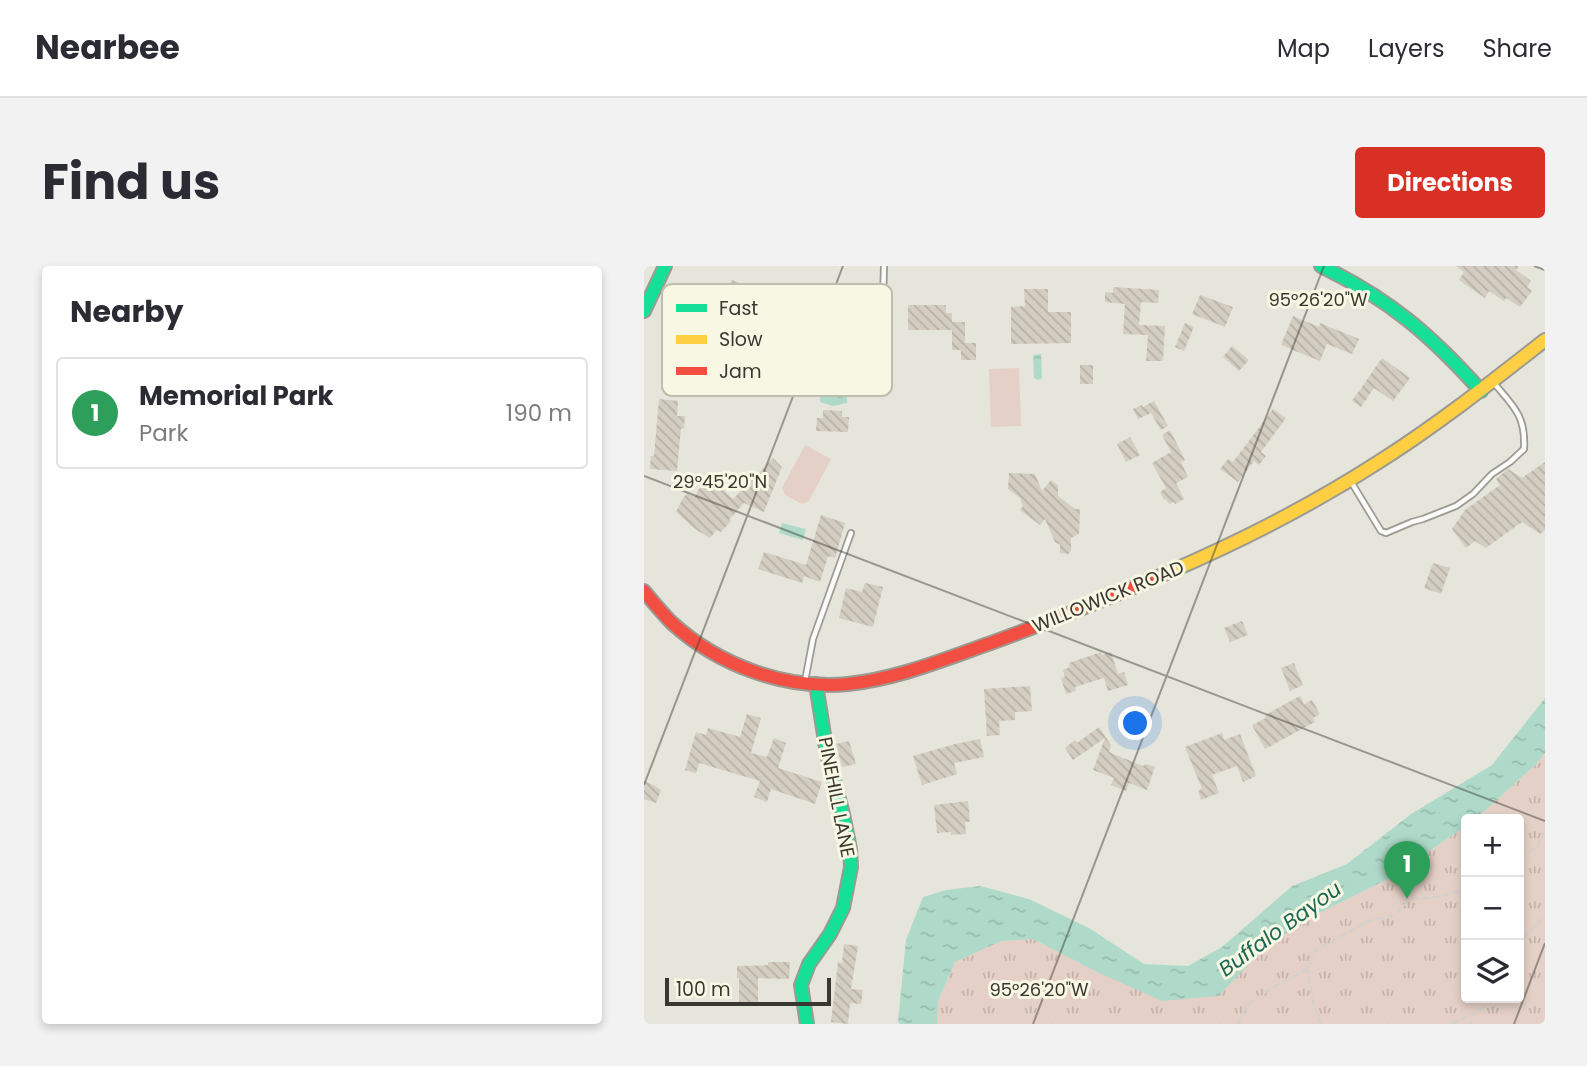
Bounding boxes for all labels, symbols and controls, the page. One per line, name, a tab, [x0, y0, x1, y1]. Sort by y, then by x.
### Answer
text: Nearbee	[35, 24, 180, 71]
text: Map	[1277, 32, 1330, 65]
text: Layers	[1368, 32, 1444, 65]
text: Share	[1482, 32, 1552, 65]
button: Directions	[1355, 147, 1545, 218]
text: Find us	[42, 148, 220, 216]
legend	[662, 284, 892, 396]
text: 95°26'20"W	[1268, 287, 1368, 312]
text: Nearby	[70, 290, 184, 333]
text: Fast	[719, 295, 758, 322]
text: Slow	[719, 326, 763, 353]
text: Jam	[719, 358, 761, 385]
text: Memorial Park	[139, 378, 334, 414]
text: 1	[91, 397, 99, 429]
text: 190 m	[506, 397, 572, 429]
text: Park	[139, 417, 188, 449]
text: 29°45'20"N	[673, 469, 767, 494]
street label: WILLOWICK ROAD	[1028, 554, 1188, 639]
your location	[1118, 706, 1152, 740]
street label: PINEHILL LANE	[812, 735, 861, 860]
map controls	[1461, 814, 1524, 1003]
button: +	[1461, 814, 1524, 877]
pin: 1	[1384, 841, 1430, 899]
water label: Buffalo Bayou	[1213, 874, 1347, 983]
button: −	[1461, 877, 1524, 940]
button: layers	[1461, 940, 1524, 1003]
scale bar	[665, 975, 831, 1007]
text: 100 m	[676, 976, 731, 1003]
text: 95°26'20"W	[989, 977, 1089, 1002]

